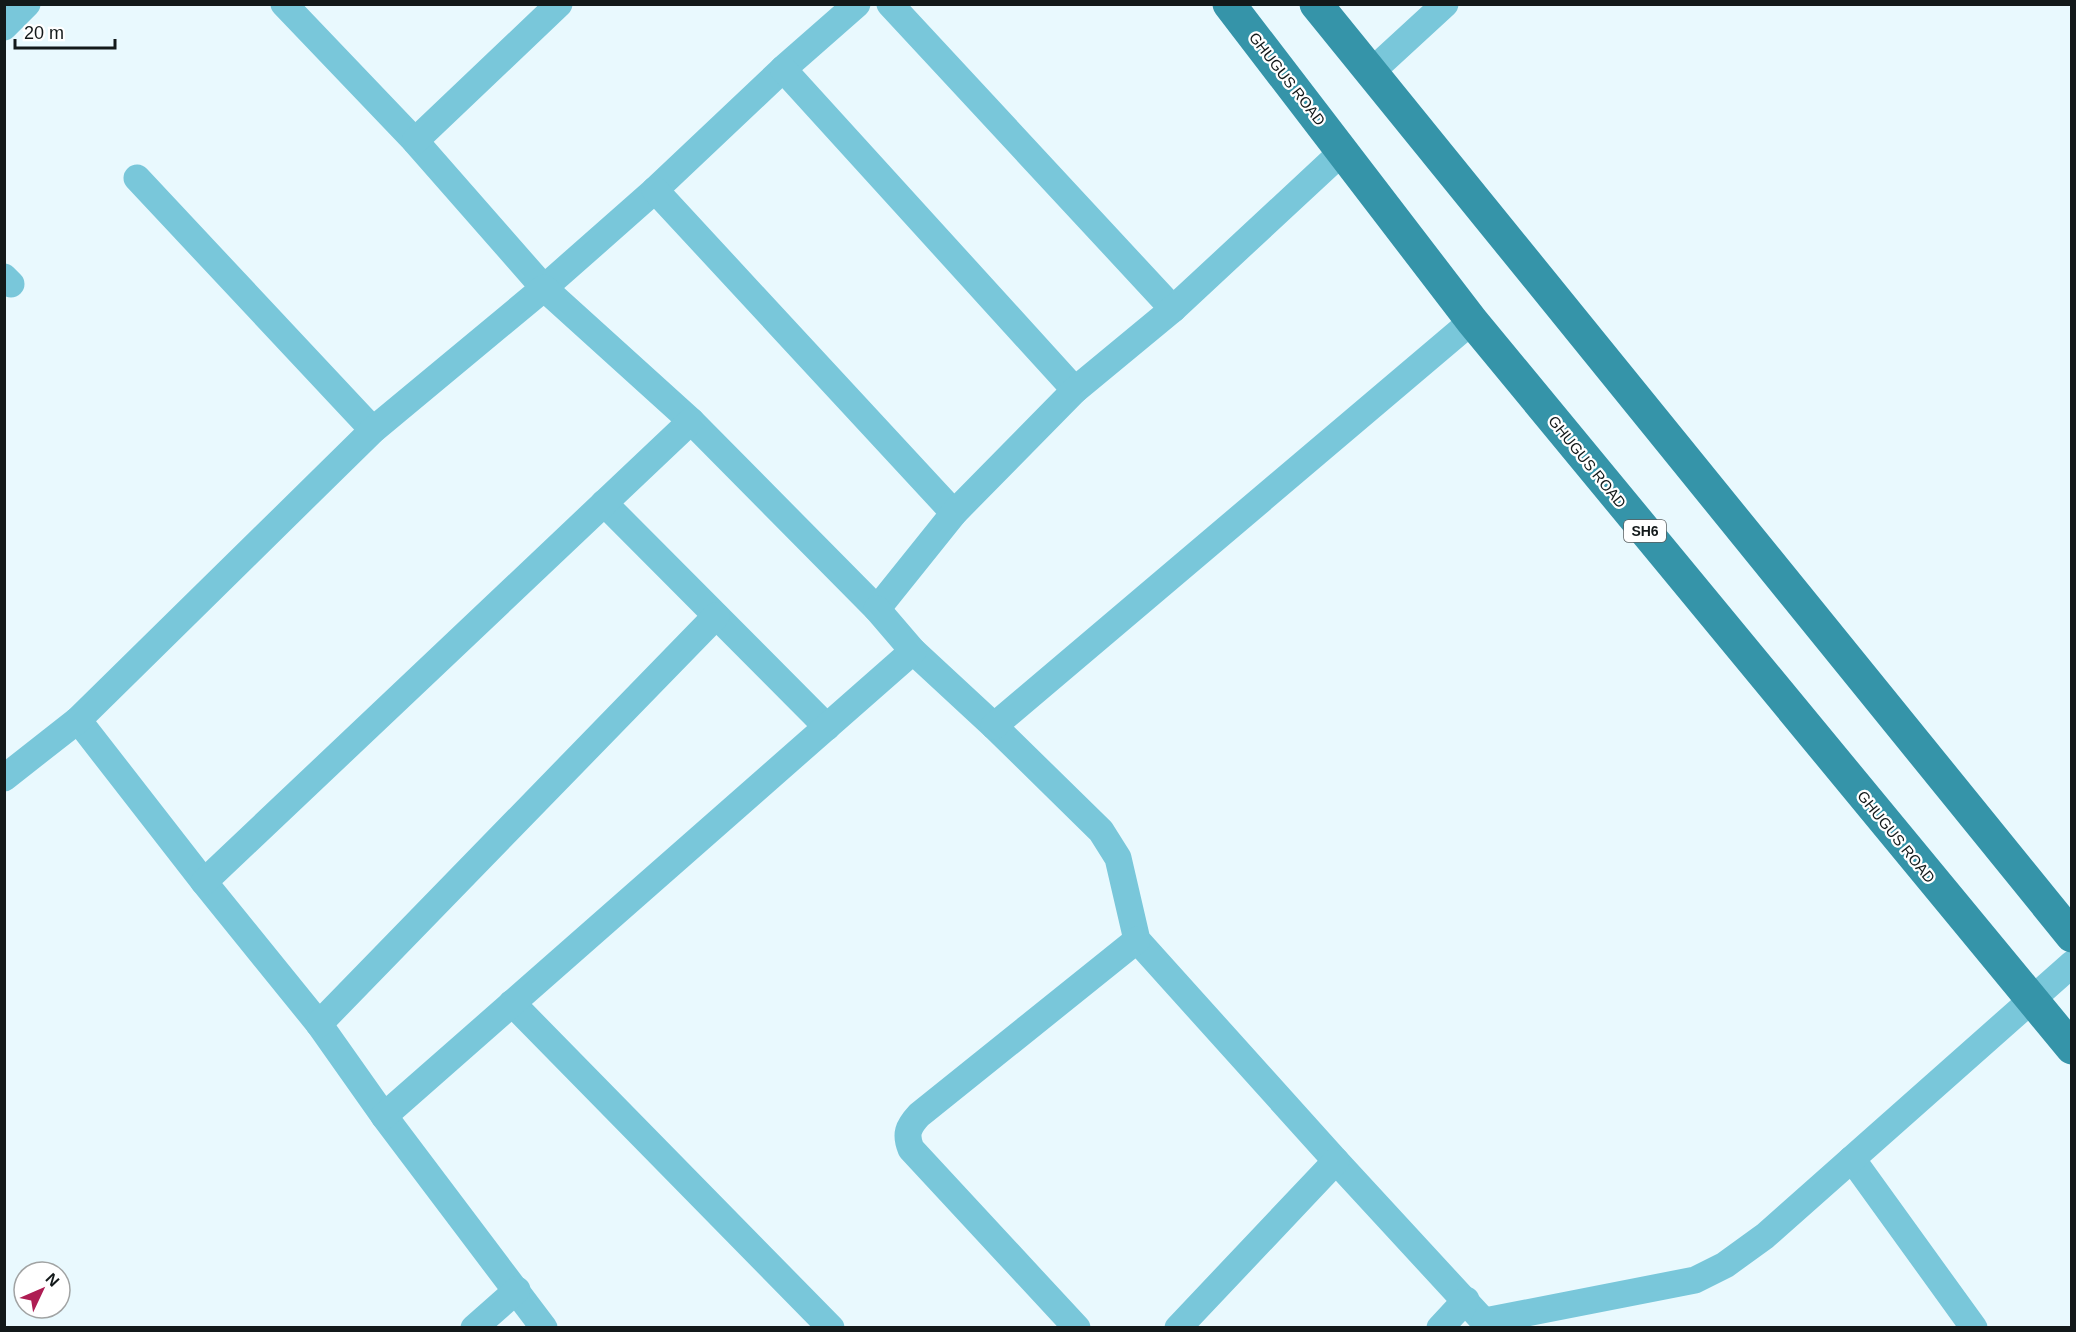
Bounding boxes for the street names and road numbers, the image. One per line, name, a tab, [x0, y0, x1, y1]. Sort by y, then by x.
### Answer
street label: GHUGUS ROAD	[1246, 29, 1329, 129]
street label: GHUGUS ROAD	[1545, 412, 1630, 511]
road number: SH6	[1624, 520, 1666, 542]
street label: GHUGUS ROAD	[1854, 787, 1939, 886]

